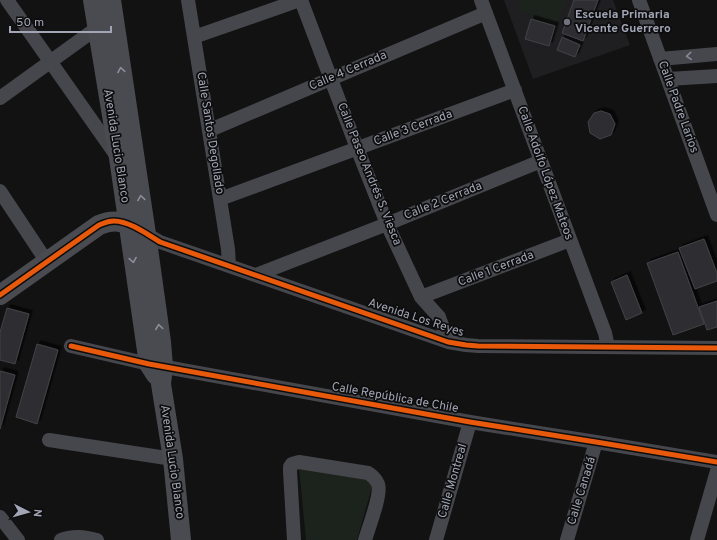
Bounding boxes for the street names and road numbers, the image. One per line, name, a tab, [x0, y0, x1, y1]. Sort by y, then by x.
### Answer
street label: Calle 4 Cerrada	[307, 47, 389, 95]
street label: Calle Padre Larios	[654, 59, 702, 155]
street label: Calle Santos Degollado	[192, 71, 228, 196]
street label: Avenida Lucio Blanco	[99, 88, 133, 204]
street label: Calle Paseo Andrés S. Viesca	[333, 100, 405, 248]
street label: Calle Adolfo López Mateos	[513, 104, 577, 242]
street label: Calle 3 Cerrada	[371, 106, 455, 150]
street label: Calle 2 Cerrada	[402, 178, 484, 224]
street label: Calle 1 Cerrada	[456, 247, 536, 291]
street label: Avenida Los Reyes	[366, 295, 466, 341]
street label: Calle República de Chile	[330, 379, 460, 417]
street label: Avenida Lucio Blanco	[156, 404, 188, 520]
street label: Calle Montreal	[435, 442, 471, 520]
street label: Calle Canadá	[564, 455, 600, 527]

